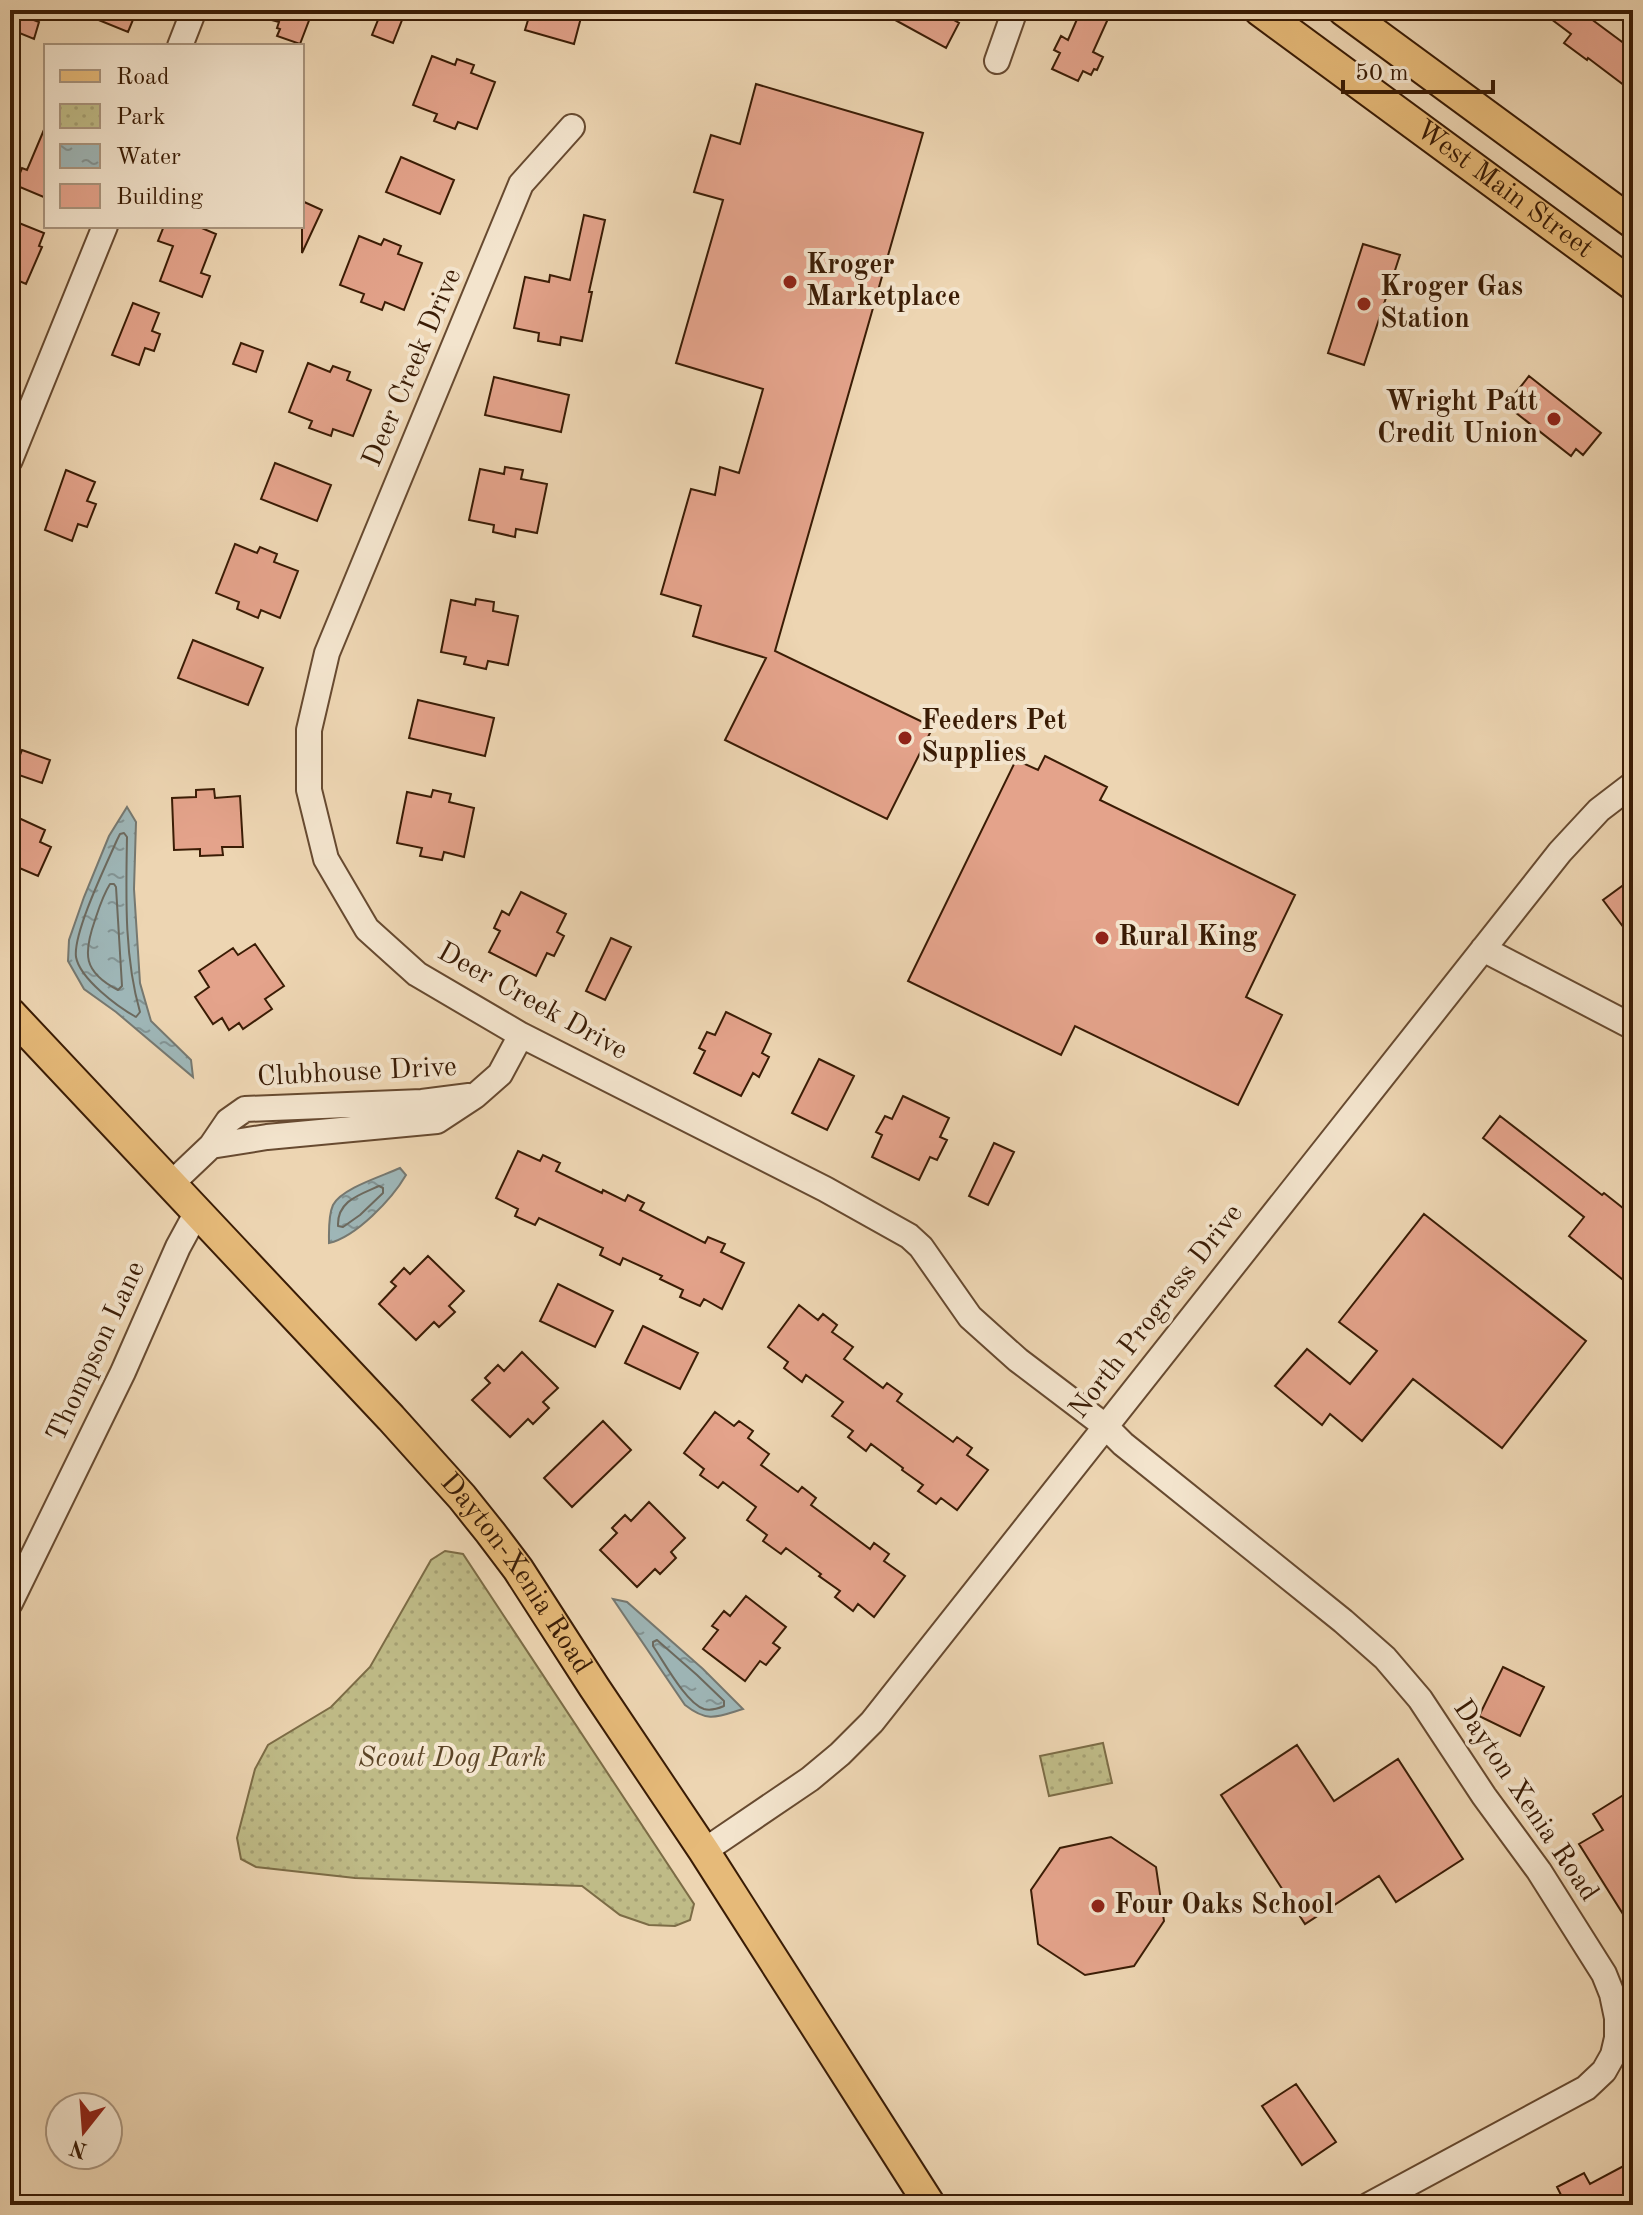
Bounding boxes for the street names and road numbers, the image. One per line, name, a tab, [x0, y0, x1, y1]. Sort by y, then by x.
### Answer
street label: West Main Street	[1410, 116, 1598, 264]
street label: Deer Creek Drive	[359, 265, 467, 471]
street label: Deer Creek Drive	[432, 938, 632, 1066]
street label: Clubhouse Drive	[256, 1054, 458, 1092]
street label: North Progress Drive	[1065, 1200, 1249, 1424]
street label: Thompson Lane	[43, 1258, 151, 1446]
street label: Dayton-Xenia Road	[434, 1468, 596, 1679]
street label: Dayton Xenia Road	[1447, 1695, 1603, 1907]

